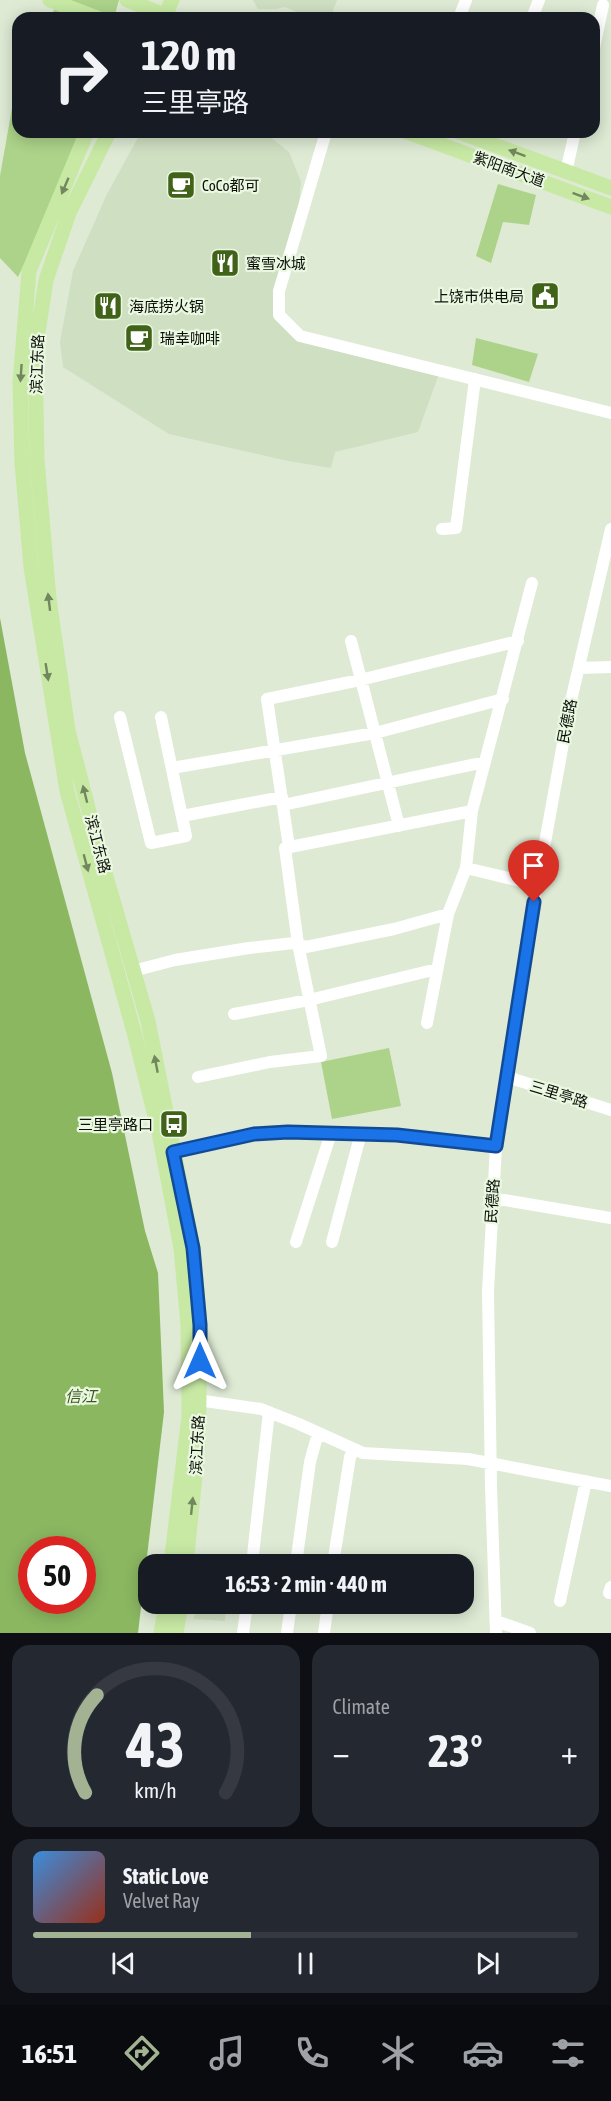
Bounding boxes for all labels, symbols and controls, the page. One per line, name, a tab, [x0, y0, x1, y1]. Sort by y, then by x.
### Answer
text: 120 m	[141, 31, 236, 79]
icon: right	[42, 36, 120, 114]
text: 三里亭路	[141, 87, 249, 118]
street label: 紫阳南大道	[471, 148, 547, 190]
one-way arrow	[508, 148, 526, 158]
cafe icon: CoCo都可	[165, 169, 197, 201]
one-way arrow	[60, 177, 69, 195]
place label: CoCo都可	[202, 177, 260, 194]
one-way arrow	[572, 191, 590, 201]
restaurant icon: 蜜雪冰城	[209, 247, 241, 279]
place label: 蜜雪冰城	[246, 255, 306, 272]
public building icon: 上饶市供电局	[529, 280, 561, 312]
place label: 上饶市供电局	[434, 288, 524, 305]
restaurant icon: 海底捞火锅	[92, 290, 124, 322]
place label: 海底捞火锅	[129, 298, 204, 315]
cafe icon: 瑞幸咖啡	[123, 322, 155, 354]
place label: 瑞幸咖啡	[160, 330, 220, 347]
street label: 滨江东路	[27, 334, 47, 394]
one-way arrow	[16, 364, 25, 383]
one-way arrow	[45, 593, 54, 612]
one-way arrow	[42, 662, 51, 681]
street label: 民德路	[554, 697, 580, 745]
one-way arrow	[79, 785, 89, 803]
street label: 滨江东路	[82, 813, 114, 875]
pin	[508, 840, 559, 902]
icon: arrive	[517, 849, 550, 882]
one-way arrow	[82, 854, 91, 872]
one-way arrow	[151, 1054, 160, 1073]
street label: 三里亭路	[528, 1077, 590, 1111]
bus stop icon: 三里亭路口	[158, 1108, 190, 1140]
place label: 三里亭路口	[78, 1116, 153, 1133]
street label: 民德路	[482, 1178, 502, 1224]
position arrow	[168, 1329, 232, 1393]
water label: 信江	[65, 1387, 99, 1405]
street label: 滨江东路	[187, 1415, 207, 1475]
one-way arrow	[187, 1497, 197, 1516]
speed limit sign: 50	[18, 1536, 96, 1614]
text: 16:53 · 2 min · 440 m	[225, 1571, 387, 1597]
text: Climate	[333, 1695, 390, 1718]
text: 43	[125, 1709, 185, 1780]
text: 23°	[428, 1725, 483, 1777]
text: −	[333, 1733, 350, 1771]
text: +	[561, 1733, 578, 1771]
text: km/h	[134, 1778, 177, 1803]
text: Static Love	[123, 1863, 209, 1889]
text: Velvet Ray	[123, 1889, 200, 1912]
icon: previous	[107, 1947, 140, 1980]
icon: pause	[289, 1947, 322, 1980]
icon: next	[471, 1947, 504, 1980]
icon: directions	[121, 2032, 163, 2074]
icon: music	[206, 2032, 248, 2074]
icon: phone	[291, 2032, 333, 2074]
icon: climate	[377, 2032, 419, 2074]
icon: car	[462, 2032, 504, 2074]
icon: filters	[547, 2032, 589, 2074]
text: 16:51	[22, 2038, 77, 2069]

